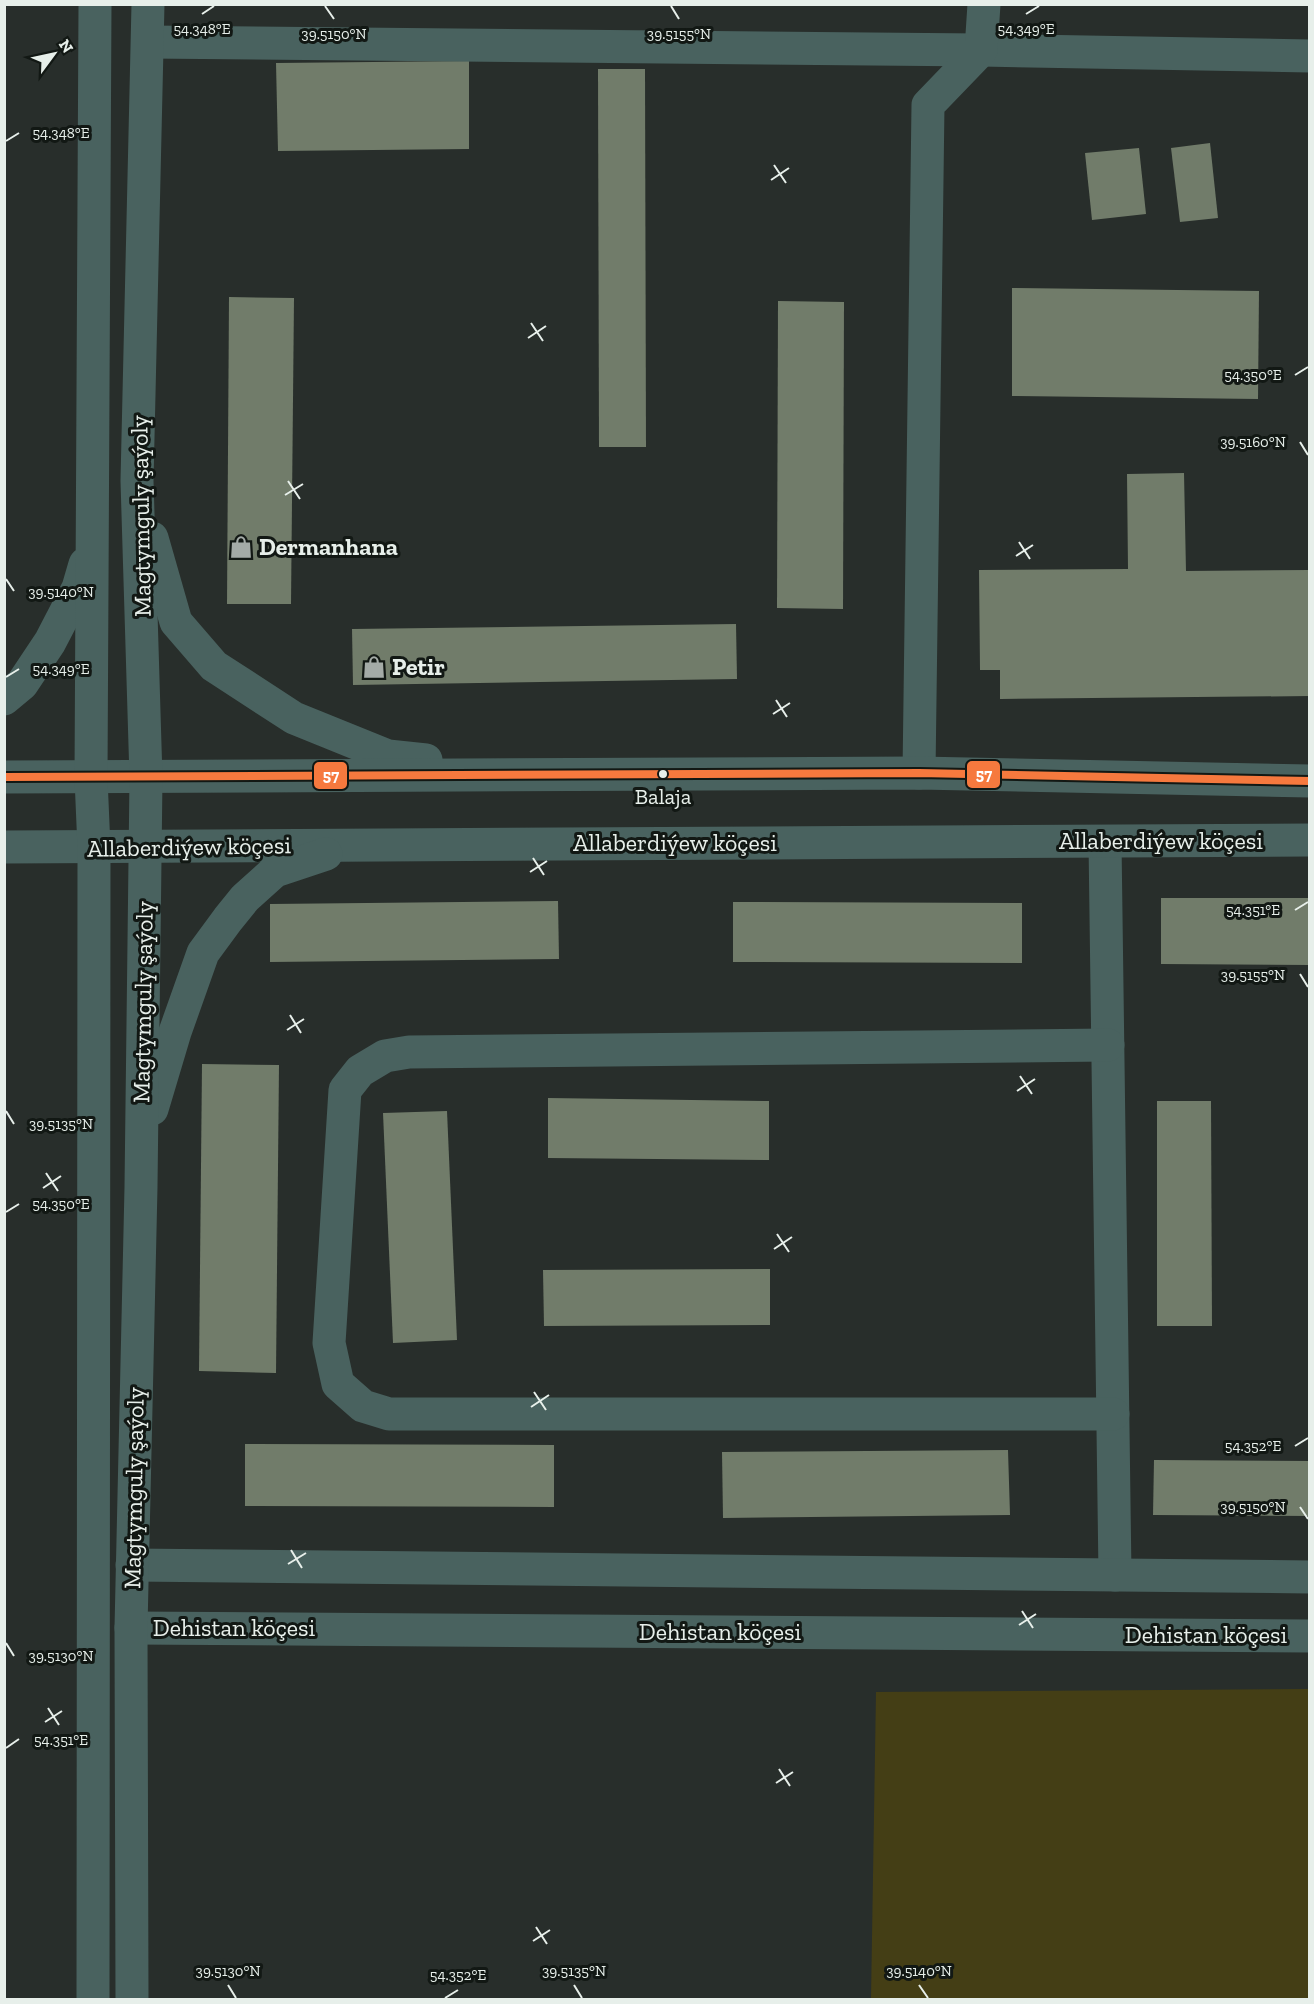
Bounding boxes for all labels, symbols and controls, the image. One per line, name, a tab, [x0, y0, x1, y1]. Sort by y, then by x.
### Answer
text: 54.348°E	[173, 20, 231, 38]
text: 54.349°E	[997, 20, 1055, 38]
north arrow	[24, 24, 84, 84]
text: 39.5150°N	[301, 25, 367, 43]
text: 39.5155°N	[647, 25, 711, 43]
text: N	[55, 36, 77, 56]
text: 54.348°E	[32, 124, 90, 142]
text: 54.350°E	[1224, 366, 1282, 384]
street label: Magtymguly şaýoly	[124, 414, 157, 617]
text: 39.5160°N	[1220, 433, 1286, 451]
place label: Dermanhana	[259, 532, 398, 561]
shop icon: Dermanhana	[228, 534, 254, 560]
text: 39.5140°N	[28, 583, 94, 601]
place label: Petir	[392, 652, 445, 681]
shop icon: Petir	[361, 654, 387, 680]
text: 54.349°E	[32, 660, 90, 678]
line badge: 57	[966, 760, 1001, 789]
line badge: 57	[313, 761, 348, 790]
text: 57	[976, 765, 992, 784]
text: 57	[323, 766, 339, 785]
marker: Balaja	[657, 768, 669, 780]
place label: Balaja	[635, 783, 692, 810]
street label: Allaberdiýew köçesi	[1059, 826, 1263, 855]
street label: Allaberdiýew köçesi	[573, 828, 777, 857]
street label: Allaberdiýew köçesi	[87, 830, 291, 863]
street label: Magtymguly şaýoly	[126, 900, 159, 1103]
text: 54.351°E	[1226, 901, 1280, 919]
text: 39.5155°N	[1221, 966, 1285, 984]
text: 39.5135°N	[29, 1115, 93, 1133]
text: 54.350°E	[32, 1195, 90, 1213]
street label: Magtymguly şaýoly	[117, 1386, 150, 1589]
text: 54.352°E	[1225, 1437, 1281, 1455]
text: 39.5150°N	[1220, 1498, 1286, 1516]
street label: Dehistan köçesi	[153, 1613, 316, 1642]
street label: Dehistan köçesi	[639, 1617, 802, 1646]
street label: Dehistan köçesi	[1125, 1620, 1288, 1649]
text: 39.5130°N	[29, 1647, 93, 1665]
text: 54.351°E	[34, 1731, 88, 1749]
text: 39.5130°N	[196, 1962, 260, 1980]
text: 39.5135°N	[542, 1962, 606, 1980]
text: 39.5140°N	[886, 1962, 952, 1980]
text: 54.352°E	[430, 1966, 486, 1984]

